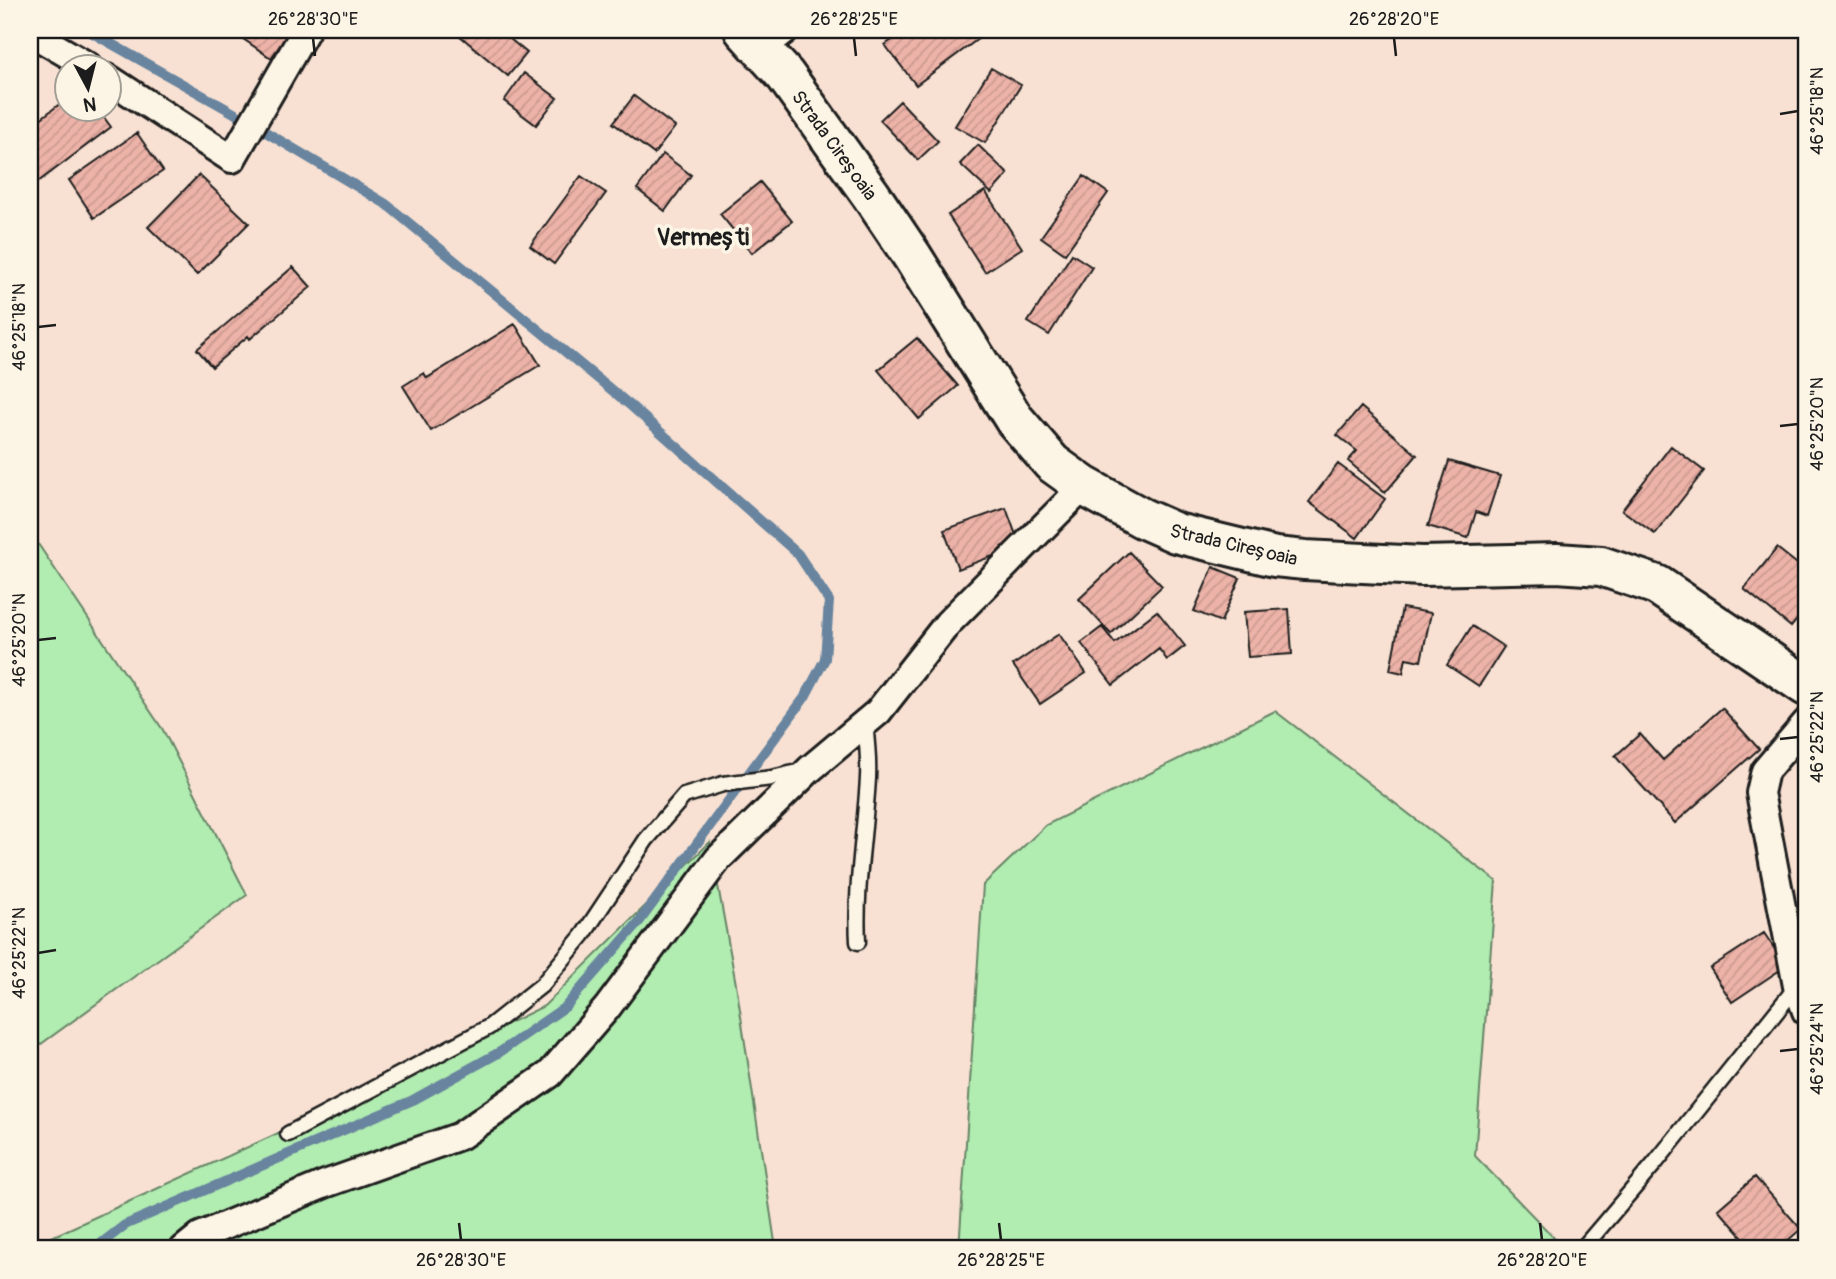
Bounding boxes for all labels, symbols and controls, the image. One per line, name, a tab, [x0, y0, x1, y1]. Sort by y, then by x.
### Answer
text: 26°28'30"E	[268, 8, 358, 31]
text: 26°28'25"E	[810, 8, 898, 31]
text: 26°28'20"E	[1349, 8, 1439, 31]
north arrow	[52, 52, 122, 122]
text: 46°25'18"N	[1806, 67, 1829, 155]
street label: Strada Cireșoaia	[786, 86, 882, 205]
text: N	[82, 91, 98, 117]
district label: Vermești	[657, 223, 749, 252]
text: 46°25'18"N	[8, 283, 31, 371]
text: 46°25'20"N	[1806, 377, 1829, 471]
street label: Strada Cireșoaia	[1168, 519, 1300, 571]
text: 46°25'20"N	[8, 593, 31, 687]
text: 46°25'22"N	[1806, 691, 1829, 783]
text: 46°25'22"N	[8, 907, 31, 999]
text: 46°25'24"N	[1806, 1003, 1829, 1095]
text: 26°28'30"E	[416, 1249, 506, 1272]
text: 26°28'25"E	[957, 1249, 1045, 1272]
text: 26°28'20"E	[1497, 1249, 1587, 1272]

